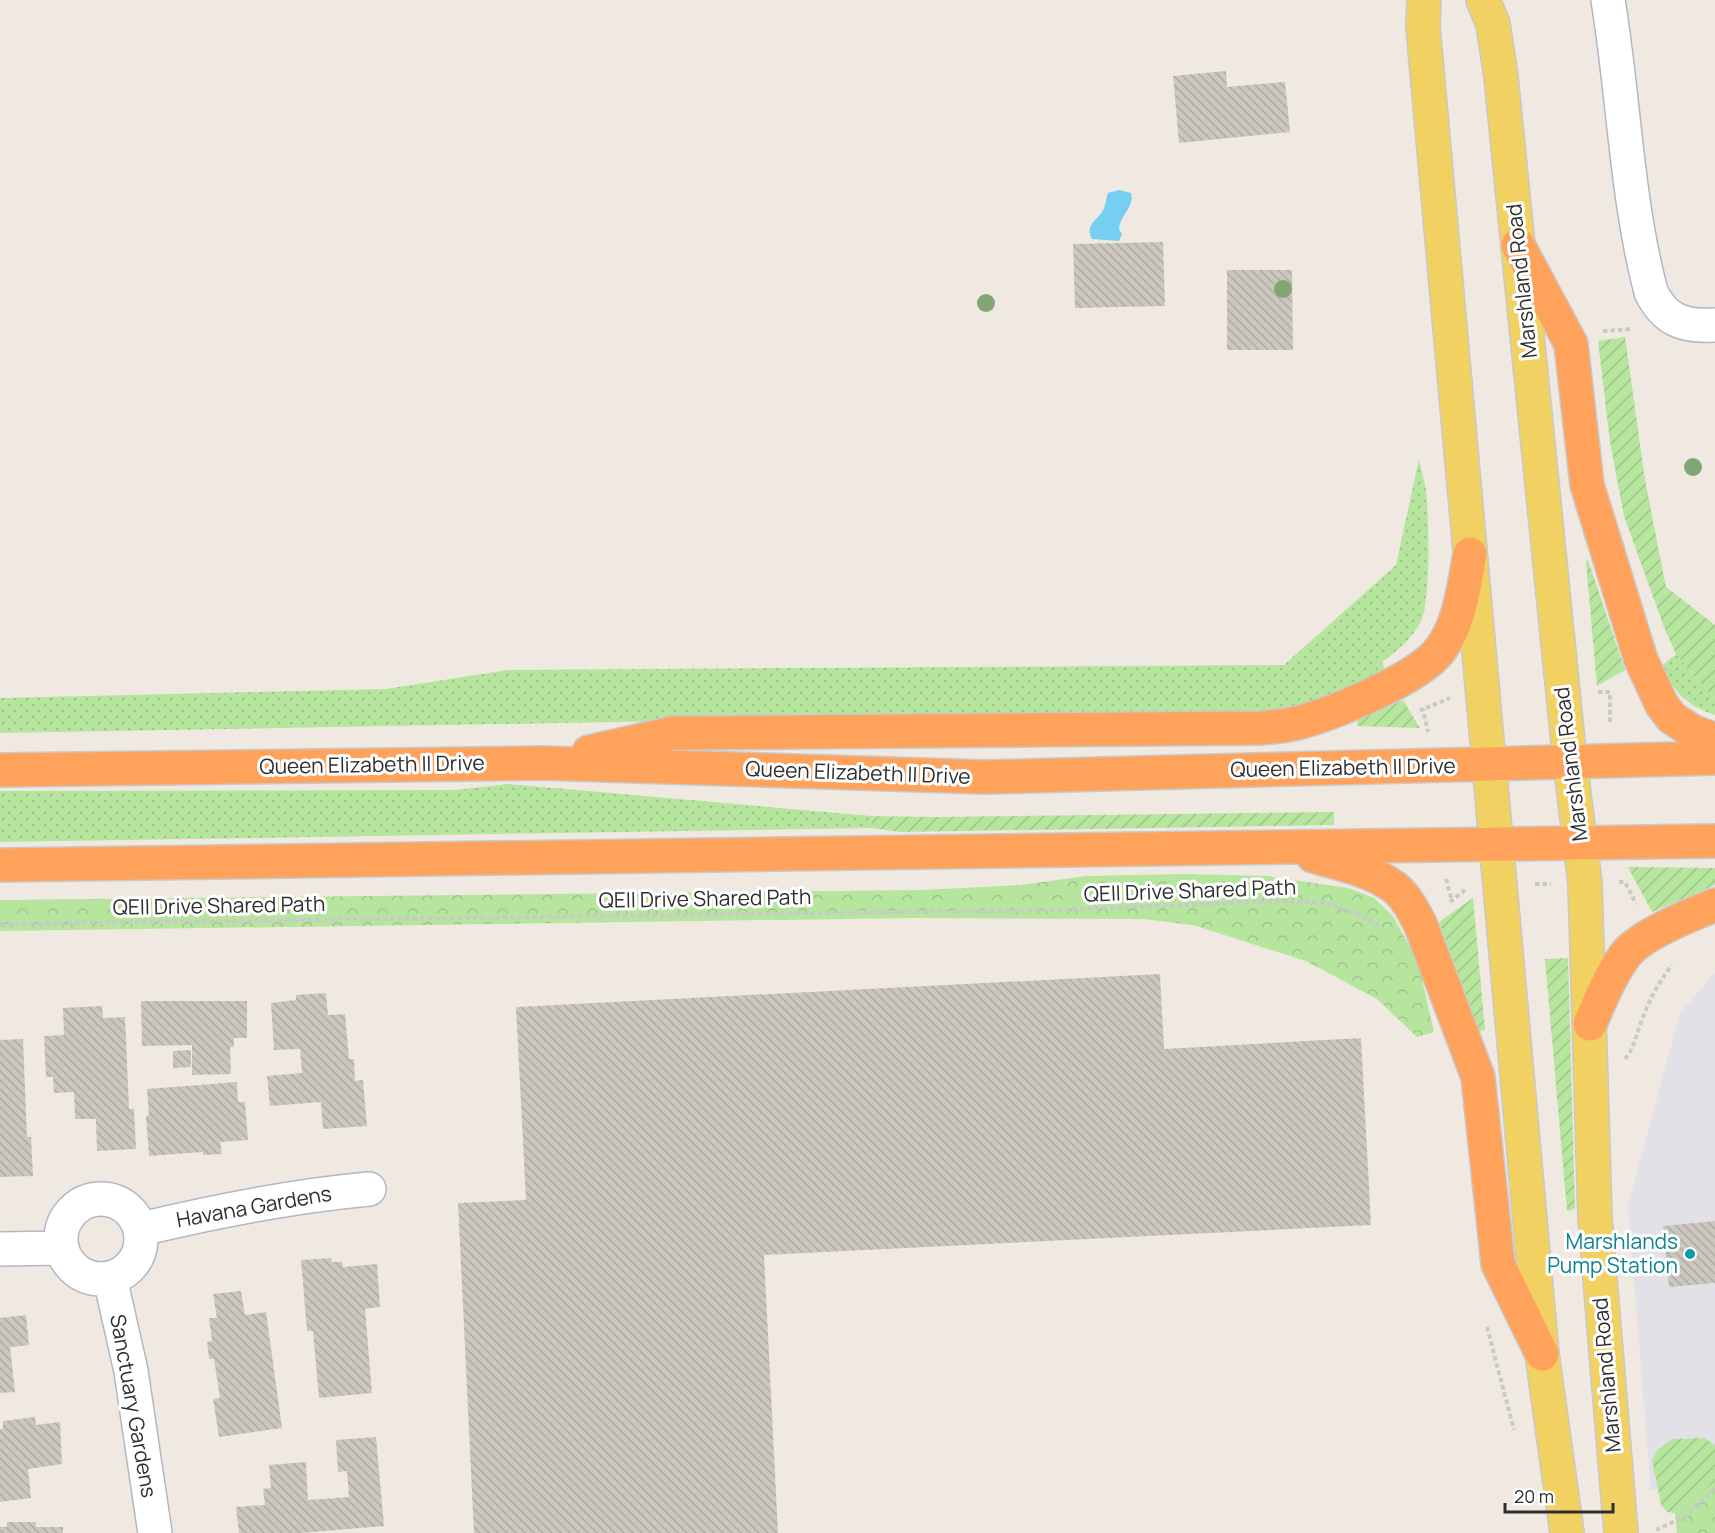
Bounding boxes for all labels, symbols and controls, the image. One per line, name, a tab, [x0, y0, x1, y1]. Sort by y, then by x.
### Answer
street label: Marshland Road	[1499, 202, 1543, 360]
street label: Marshland Road	[1547, 685, 1593, 843]
street label: Queen Elizabeth II Drive	[259, 748, 485, 780]
street label: Queen Elizabeth II Drive	[1230, 751, 1456, 783]
street label: Queen Elizabeth II Drive	[745, 754, 971, 790]
street label: QEII Drive Shared Path	[1083, 872, 1297, 908]
street label: QEII Drive Shared Path	[598, 882, 811, 914]
street label: QEII Drive Shared Path	[112, 889, 325, 921]
street label: Havana Gardens	[174, 1179, 334, 1233]
place label: Marshlands Pump Station	[1547, 1227, 1678, 1279]
marker: Marshlands Pump Station	[1683, 1247, 1697, 1261]
street label: Marshland Road	[1585, 1296, 1627, 1454]
street label: Sanctuary Gardens	[104, 1312, 164, 1500]
scale bar	[1505, 1476, 1613, 1514]
text: 20 m	[1514, 1484, 1554, 1508]

